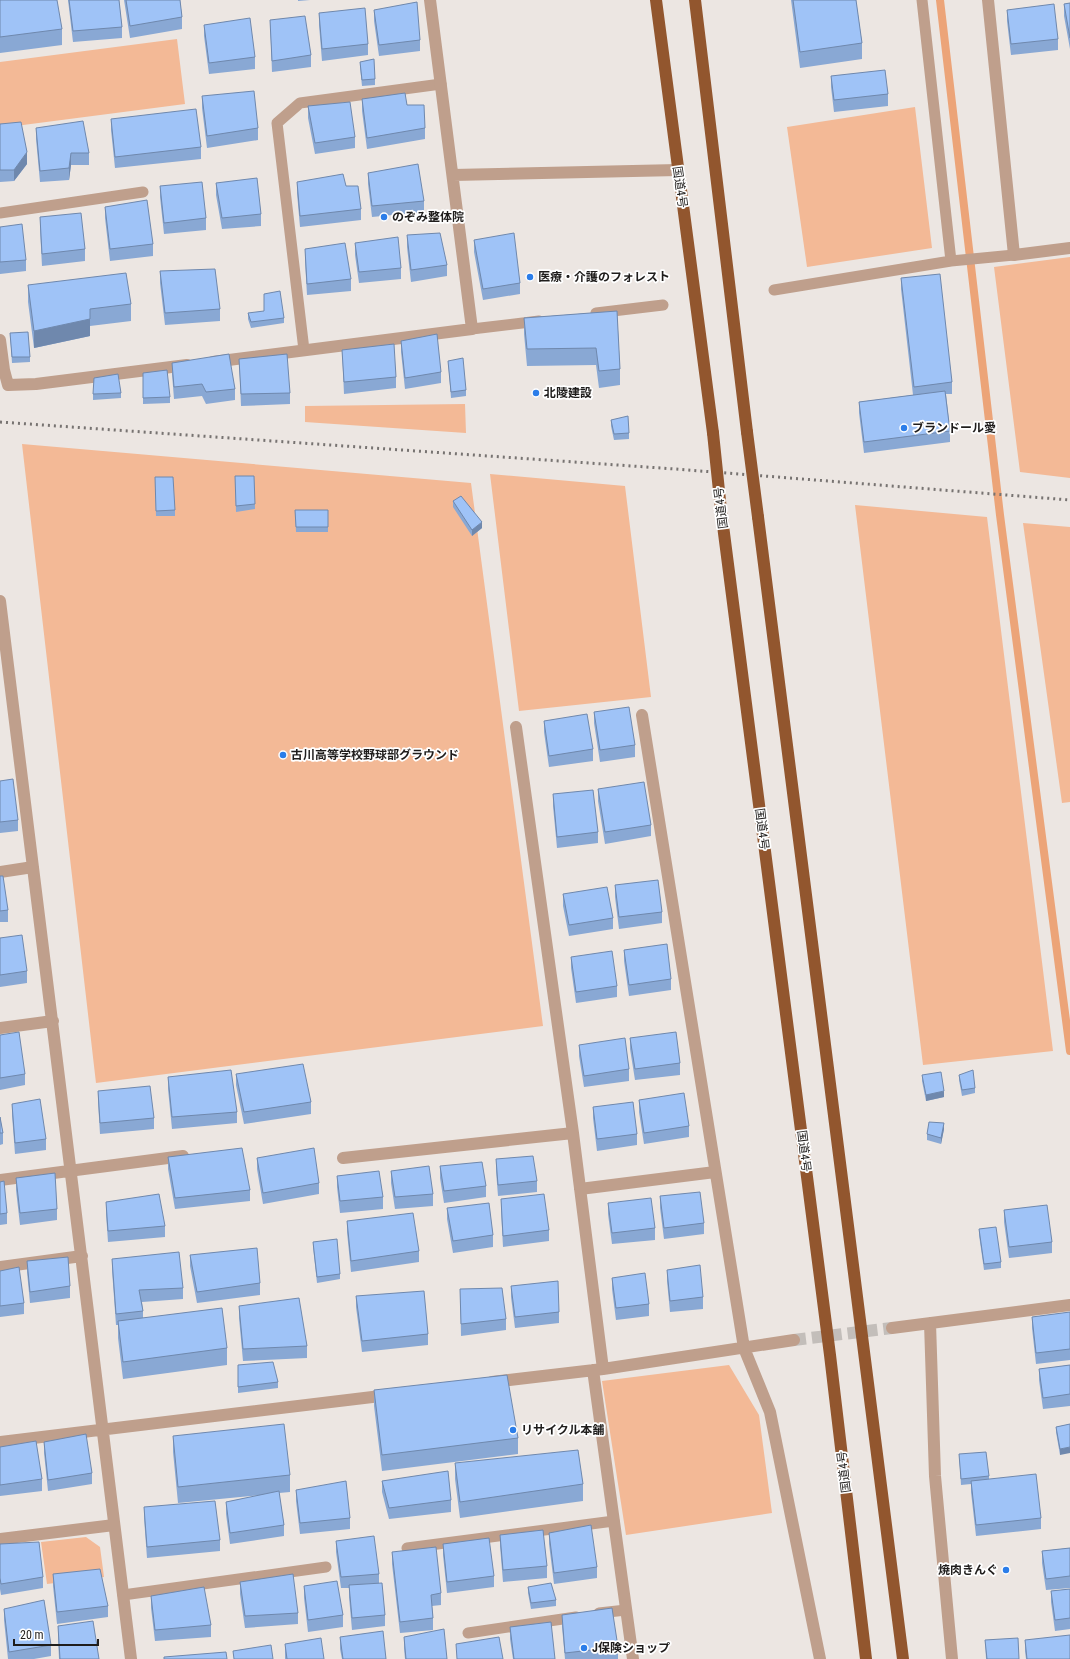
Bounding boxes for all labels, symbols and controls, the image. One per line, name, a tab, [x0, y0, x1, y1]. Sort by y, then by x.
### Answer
street label: 国道4号	[670, 165, 690, 209]
place label: のぞみ整体院	[392, 210, 464, 224]
marker: のぞみ整体院	[379, 212, 389, 222]
place label: 医療・介護のフォレスト	[538, 270, 670, 284]
marker: 医療・介護のフォレスト	[525, 272, 535, 282]
place label: 北陵建設	[544, 386, 592, 400]
marker: 北陵建設	[531, 388, 541, 398]
place label: ブランドール愛	[912, 421, 996, 435]
marker: ブランドール愛	[899, 423, 909, 433]
street label: 国道4号	[711, 486, 731, 530]
place label: 古川高等学校野球部グラウンド	[291, 748, 459, 762]
marker: 古川高等学校野球部グラウンド	[278, 750, 288, 760]
street label: 国道4号	[752, 807, 772, 851]
street label: 国道4号	[794, 1129, 814, 1173]
place label: リサイクル本舗	[521, 1423, 604, 1437]
marker: リサイクル本舗	[508, 1425, 518, 1435]
street label: 国道4号	[834, 1450, 854, 1494]
place label: 焼肉きんぐ	[938, 1563, 998, 1577]
marker: 焼肉きんぐ	[1001, 1565, 1011, 1575]
scale bar	[14, 1621, 98, 1647]
text: 20 m	[20, 1628, 44, 1642]
place label: J保険ショップ	[592, 1641, 670, 1655]
marker: J保険ショップ	[579, 1643, 589, 1653]

